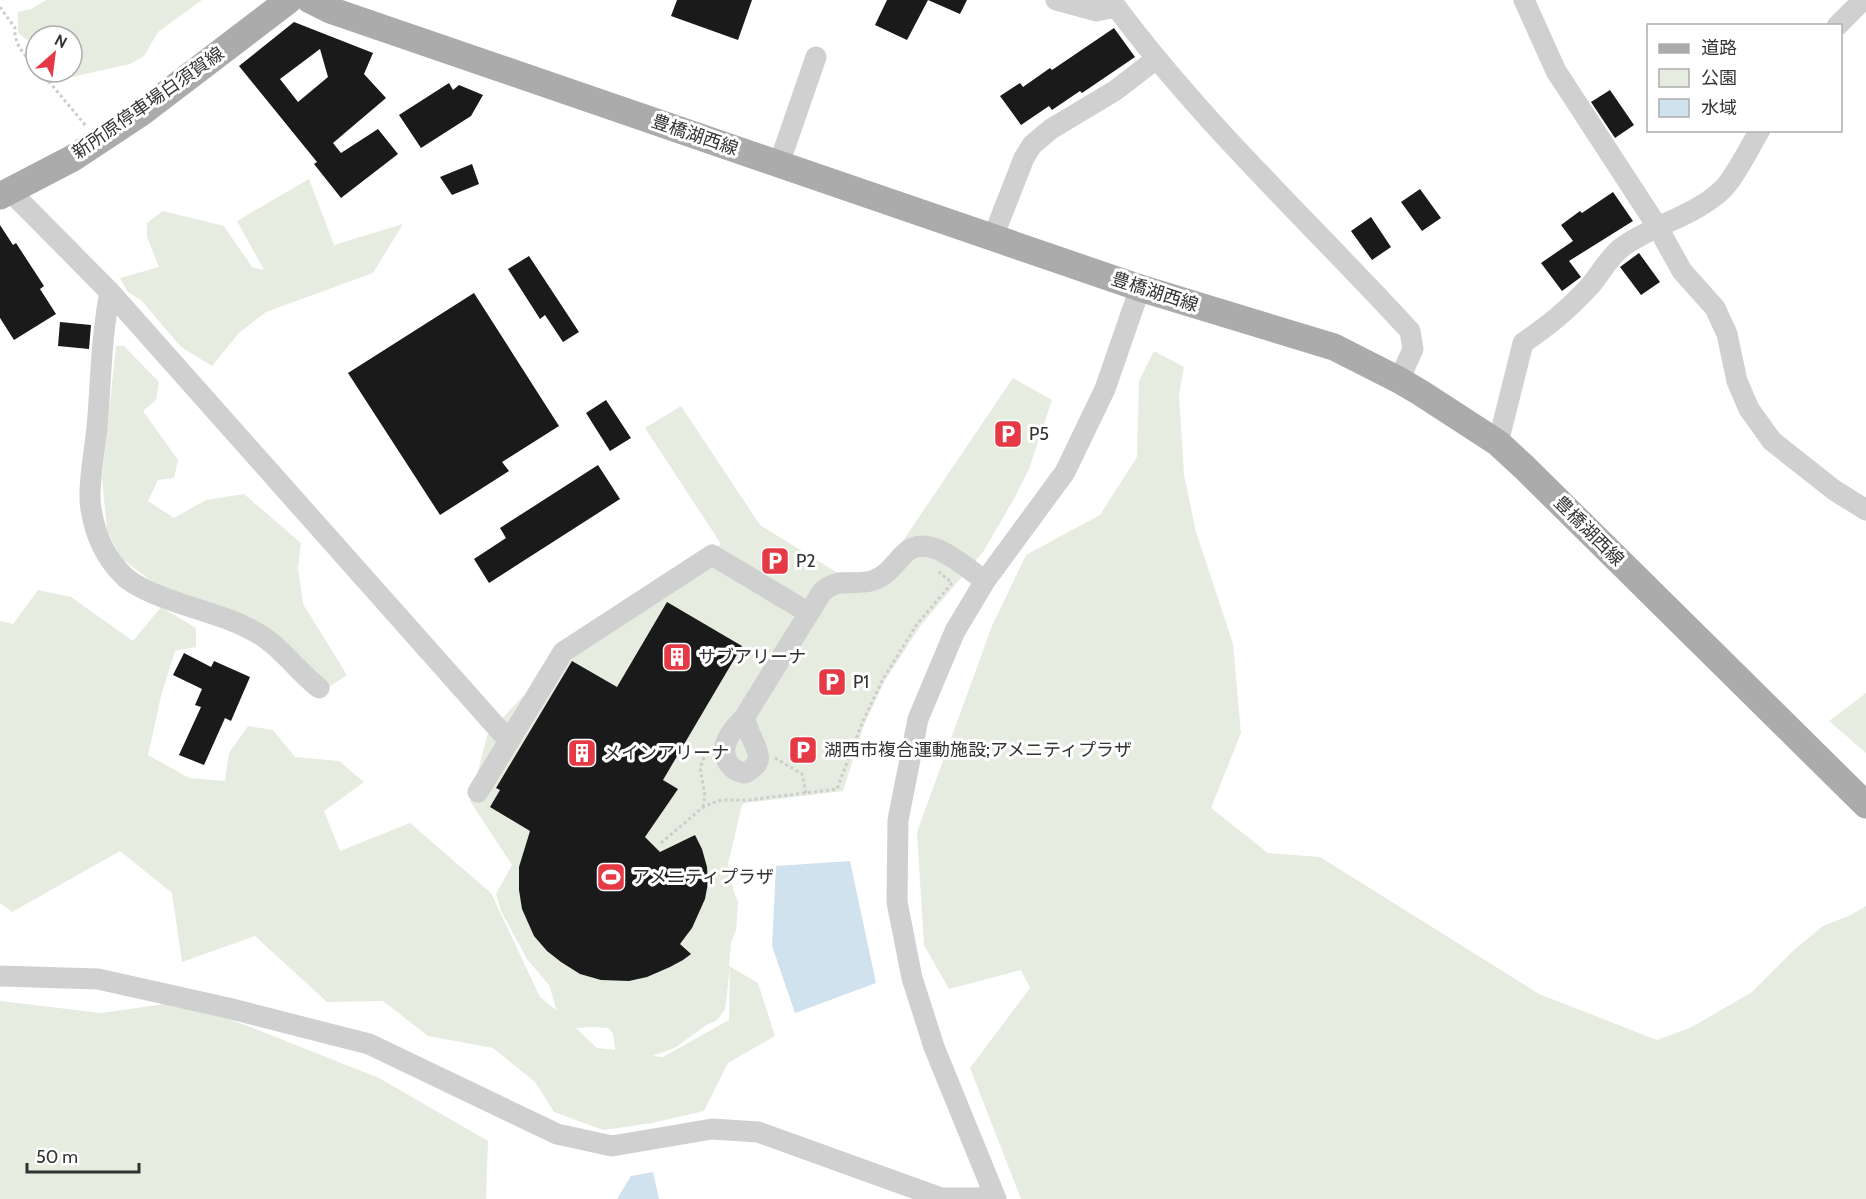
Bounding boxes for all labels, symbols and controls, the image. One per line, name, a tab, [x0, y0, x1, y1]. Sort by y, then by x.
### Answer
north arrow	[24, 24, 84, 84]
legend	[1647, 24, 1842, 132]
text: N	[51, 30, 70, 52]
text: 道路	[1701, 37, 1737, 59]
street label: 新所原停車場白須賀線	[68, 42, 228, 164]
text: 公園	[1701, 67, 1737, 89]
text: 水域	[1701, 97, 1737, 119]
street label: 豊橋湖西線	[649, 110, 741, 160]
street label: 豊橋湖西線	[1109, 268, 1201, 316]
parking icon: P5	[992, 418, 1024, 450]
place label: P5	[1029, 423, 1049, 445]
street label: 豊橋湖西線	[1549, 491, 1629, 571]
parking icon: P2	[759, 545, 791, 577]
place label: P2	[796, 550, 816, 572]
building icon: サブアリーナ	[661, 641, 693, 673]
place label: サブアリーナ	[698, 646, 806, 668]
parking icon: P1	[816, 666, 848, 698]
place label: P1	[853, 671, 869, 693]
parking icon: 湖西市複合運動施設;アメニティプラザ	[787, 734, 819, 766]
building icon: メインアリーナ	[566, 737, 598, 769]
place label: 湖西市複合運動施設;アメニティプラザ	[824, 739, 1132, 761]
place label: メインアリーナ	[603, 742, 729, 764]
sports icon: アメニティプラザ	[595, 861, 627, 893]
place label: アメニティプラザ	[632, 866, 774, 888]
scale bar	[27, 1136, 140, 1174]
text: 50 m	[36, 1146, 78, 1168]

